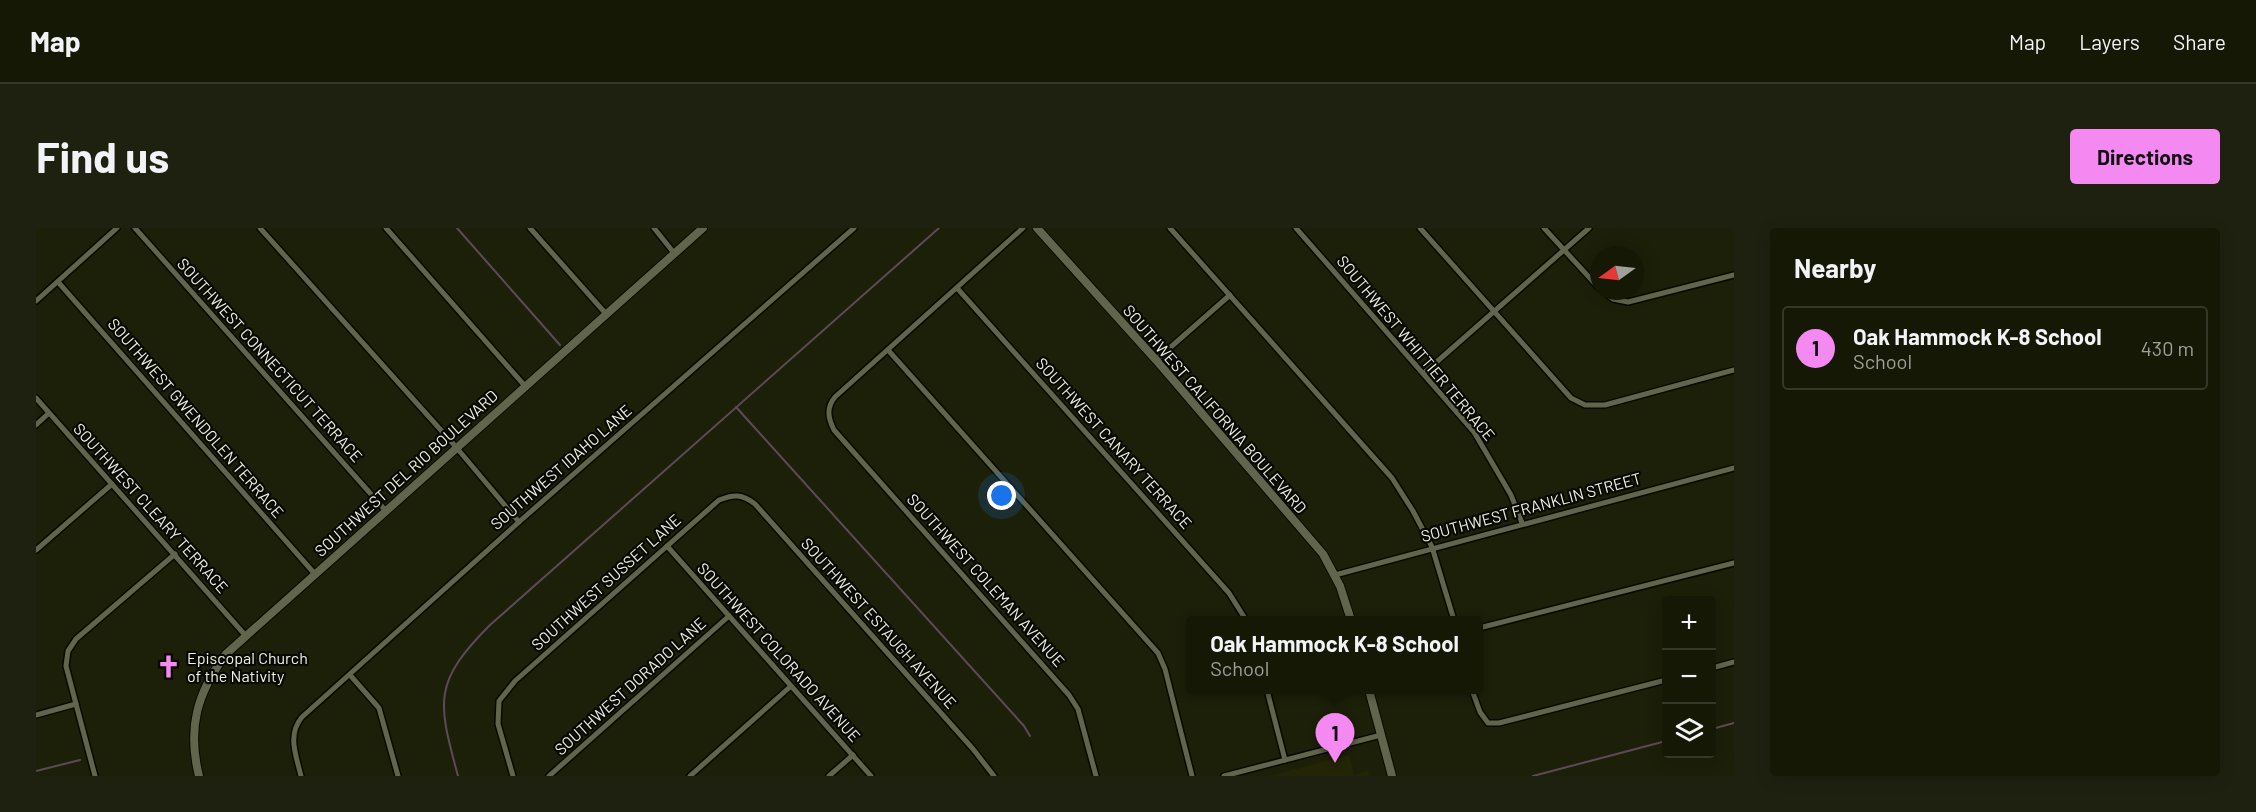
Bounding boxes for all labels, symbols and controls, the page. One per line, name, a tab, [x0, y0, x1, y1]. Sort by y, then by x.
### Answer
text: Map	[30, 24, 81, 58]
text: Map	[2009, 29, 2046, 54]
text: Layers	[2079, 29, 2140, 54]
text: Share	[2173, 29, 2226, 54]
button: Directions	[2070, 129, 2220, 184]
text: Find us	[36, 131, 169, 181]
north arrow	[1590, 246, 1644, 300]
street label: SOUTHWEST WHITTIER TERRACE	[1333, 251, 1499, 444]
text: Nearby	[1794, 252, 1876, 283]
street label: SOUTHWEST CONNECTICUT TERRACE	[174, 254, 367, 465]
street label: SOUTHWEST CALIFORNIA BOULEVARD	[1120, 301, 1311, 517]
street label: SOUTHWEST GWENDOLEN TERRACE	[104, 314, 288, 521]
text: Oak Hammock K-8 School	[1853, 323, 2102, 349]
text: 1	[1812, 336, 1819, 360]
text: 430 m	[2141, 336, 2194, 360]
text: School	[1853, 349, 1912, 373]
street label: SOUTHWEST CANARY TERRACE	[1032, 353, 1196, 532]
street label: SOUTHWEST DEL RIO BOULEVARD	[310, 385, 501, 560]
street label: SOUTHWEST IDAHO LANE	[486, 400, 635, 533]
street label: SOUTHWEST CLEARY TERRACE	[70, 419, 233, 597]
street label: SOUTHWEST FRANKLIN STREET	[1419, 468, 1643, 545]
your location	[987, 481, 1016, 510]
street label: SOUTHWEST COLEMAN AVENUE	[904, 489, 1069, 670]
street label: SOUTHWEST SUSSET LANE	[527, 510, 684, 654]
street label: SOUTHWEST ESTAUGH AVENUE	[798, 533, 961, 712]
street label: SOUTHWEST COLORADO AVENUE	[694, 558, 865, 745]
map controls	[1662, 596, 1716, 758]
button: +	[1662, 596, 1716, 650]
street label: SOUTHWEST DORADO LANE	[550, 613, 709, 759]
popup	[1186, 616, 1483, 694]
text: Oak Hammock K-8 School	[1210, 630, 1459, 656]
place label: Episcopal Church of the Nativity	[187, 648, 308, 685]
button: −	[1662, 650, 1716, 704]
church icon: Episcopal Church of the Nativity	[156, 654, 182, 680]
text: School	[1210, 656, 1269, 680]
button: layers	[1662, 704, 1716, 758]
pin: 1	[1316, 714, 1354, 763]

